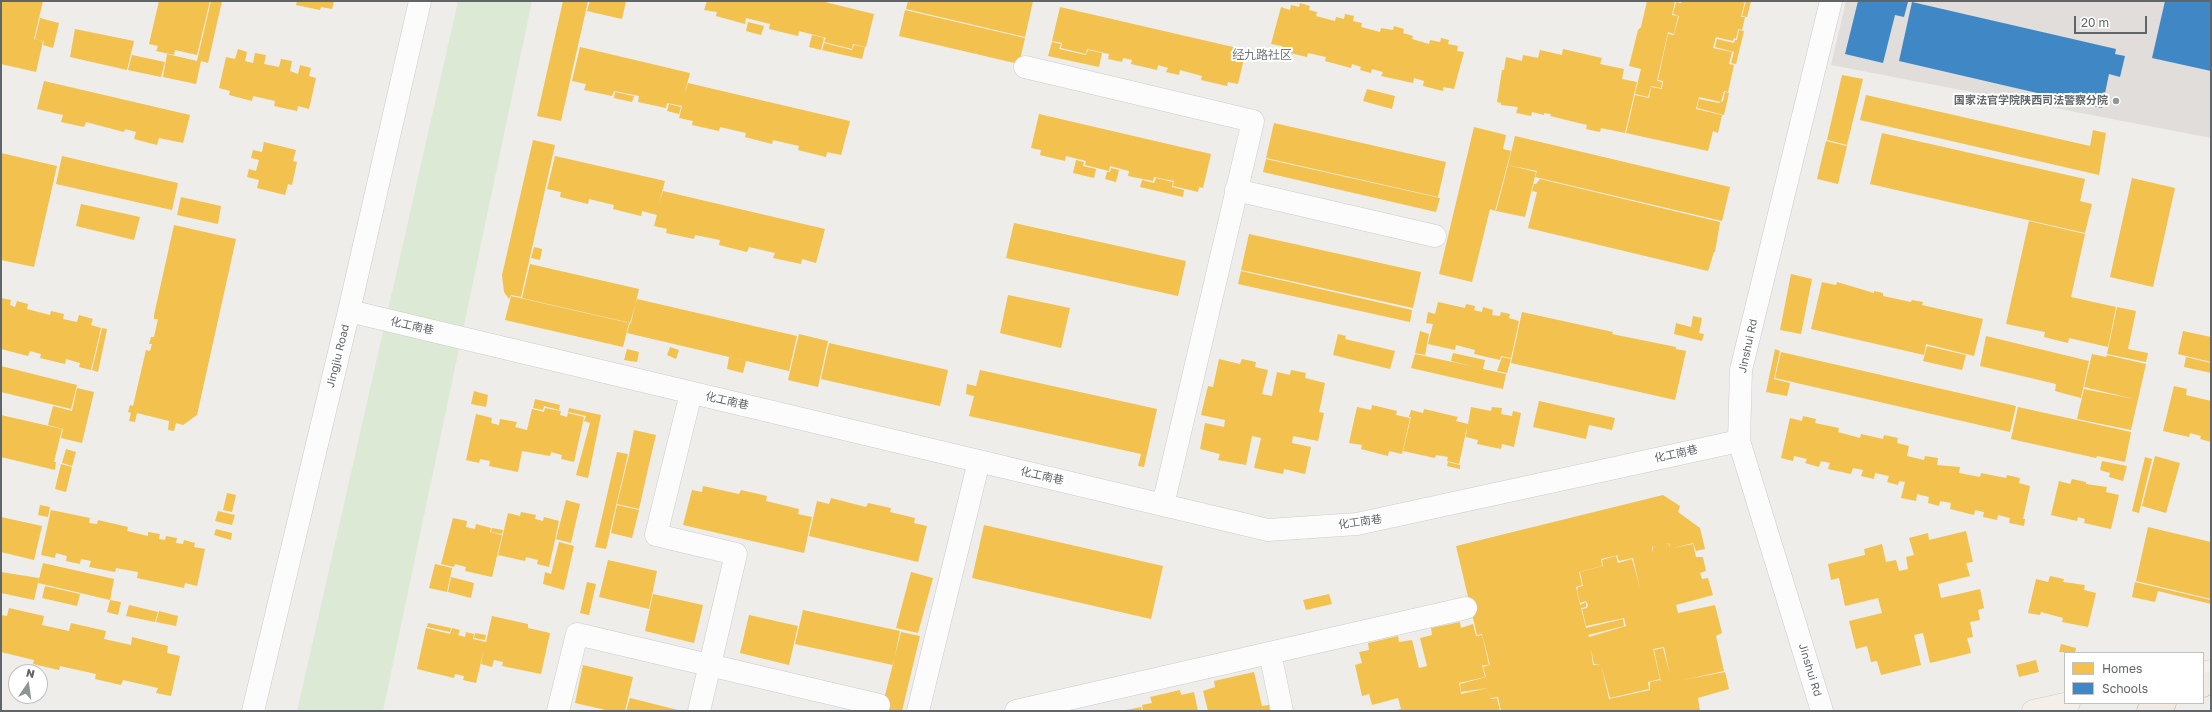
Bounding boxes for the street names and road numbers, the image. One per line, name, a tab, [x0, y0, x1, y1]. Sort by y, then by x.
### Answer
street label: 化工南巷	[389, 315, 435, 337]
street label: Jinshui Rd	[1736, 318, 1760, 374]
street label: Jingjiu Road	[324, 323, 352, 389]
street label: 化工南巷	[704, 390, 750, 412]
street label: 化工南巷	[1653, 443, 1699, 465]
street label: 化工南巷	[1019, 465, 1065, 487]
street label: 化工南巷	[1337, 512, 1383, 532]
street label: Jinshui Rd	[1796, 642, 1824, 698]

